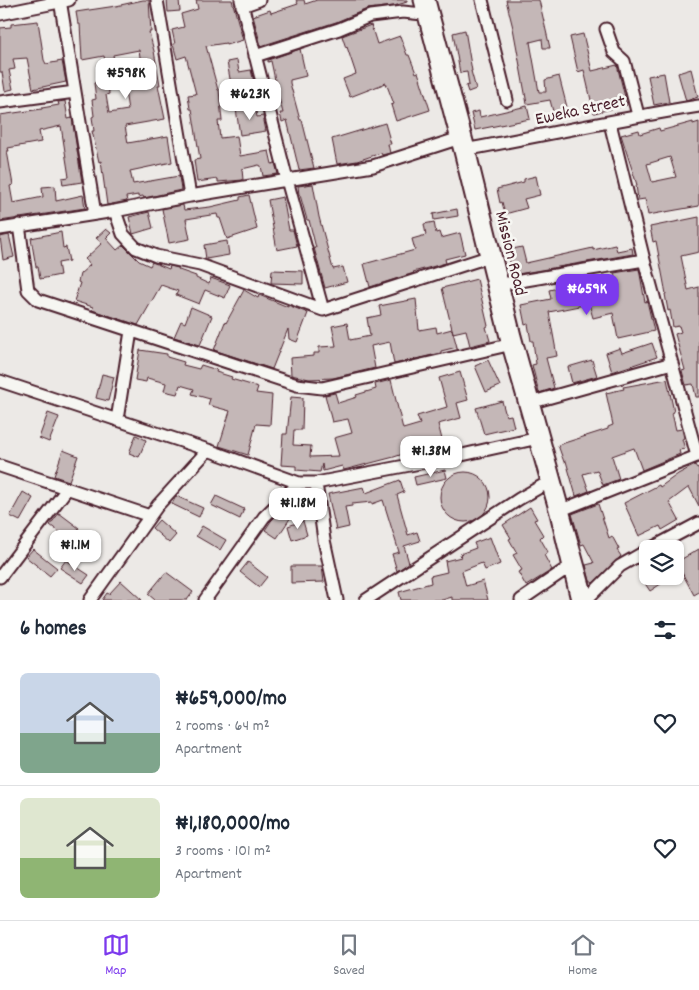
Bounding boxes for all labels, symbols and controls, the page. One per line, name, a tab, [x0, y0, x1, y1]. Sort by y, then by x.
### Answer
pin: ₦598K	[91, 58, 161, 100]
text: ₦598K	[106, 62, 146, 85]
pin: ₦623K	[215, 78, 285, 121]
text: ₦623K	[230, 83, 270, 106]
street label: Eweka Street	[533, 90, 628, 133]
street label: Mission Road	[487, 209, 532, 299]
pin: ₦659K	[552, 274, 622, 316]
text: ₦659K	[567, 278, 607, 301]
pin: ₦1.38M	[390, 436, 472, 478]
text: ₦1.38M	[411, 440, 451, 463]
pin: ₦1.18M	[257, 488, 339, 530]
text: ₦1.18M	[280, 492, 316, 515]
pin: ₦1.1M	[40, 530, 110, 572]
text: ₦1.1M	[60, 534, 90, 557]
map controls	[639, 540, 684, 585]
button: layers	[639, 540, 684, 585]
text: 6 homes	[20, 615, 87, 645]
icon: filters	[651, 616, 679, 644]
text: ₦659,000/mo	[175, 685, 287, 715]
icon: home	[60, 693, 120, 753]
icon: heart	[651, 709, 679, 737]
text: 2 rooms · 64 m²	[175, 715, 270, 738]
text: Apartment	[175, 738, 242, 761]
text: ₦1,180,000/mo	[175, 810, 290, 840]
icon: home	[60, 818, 120, 878]
icon: heart	[651, 834, 679, 862]
text: 3 rooms · 101 m²	[175, 840, 271, 863]
text: Apartment	[175, 863, 242, 886]
tab: Map	[102, 931, 130, 981]
tab: Saved	[333, 931, 365, 981]
tab: Home	[568, 931, 597, 981]

